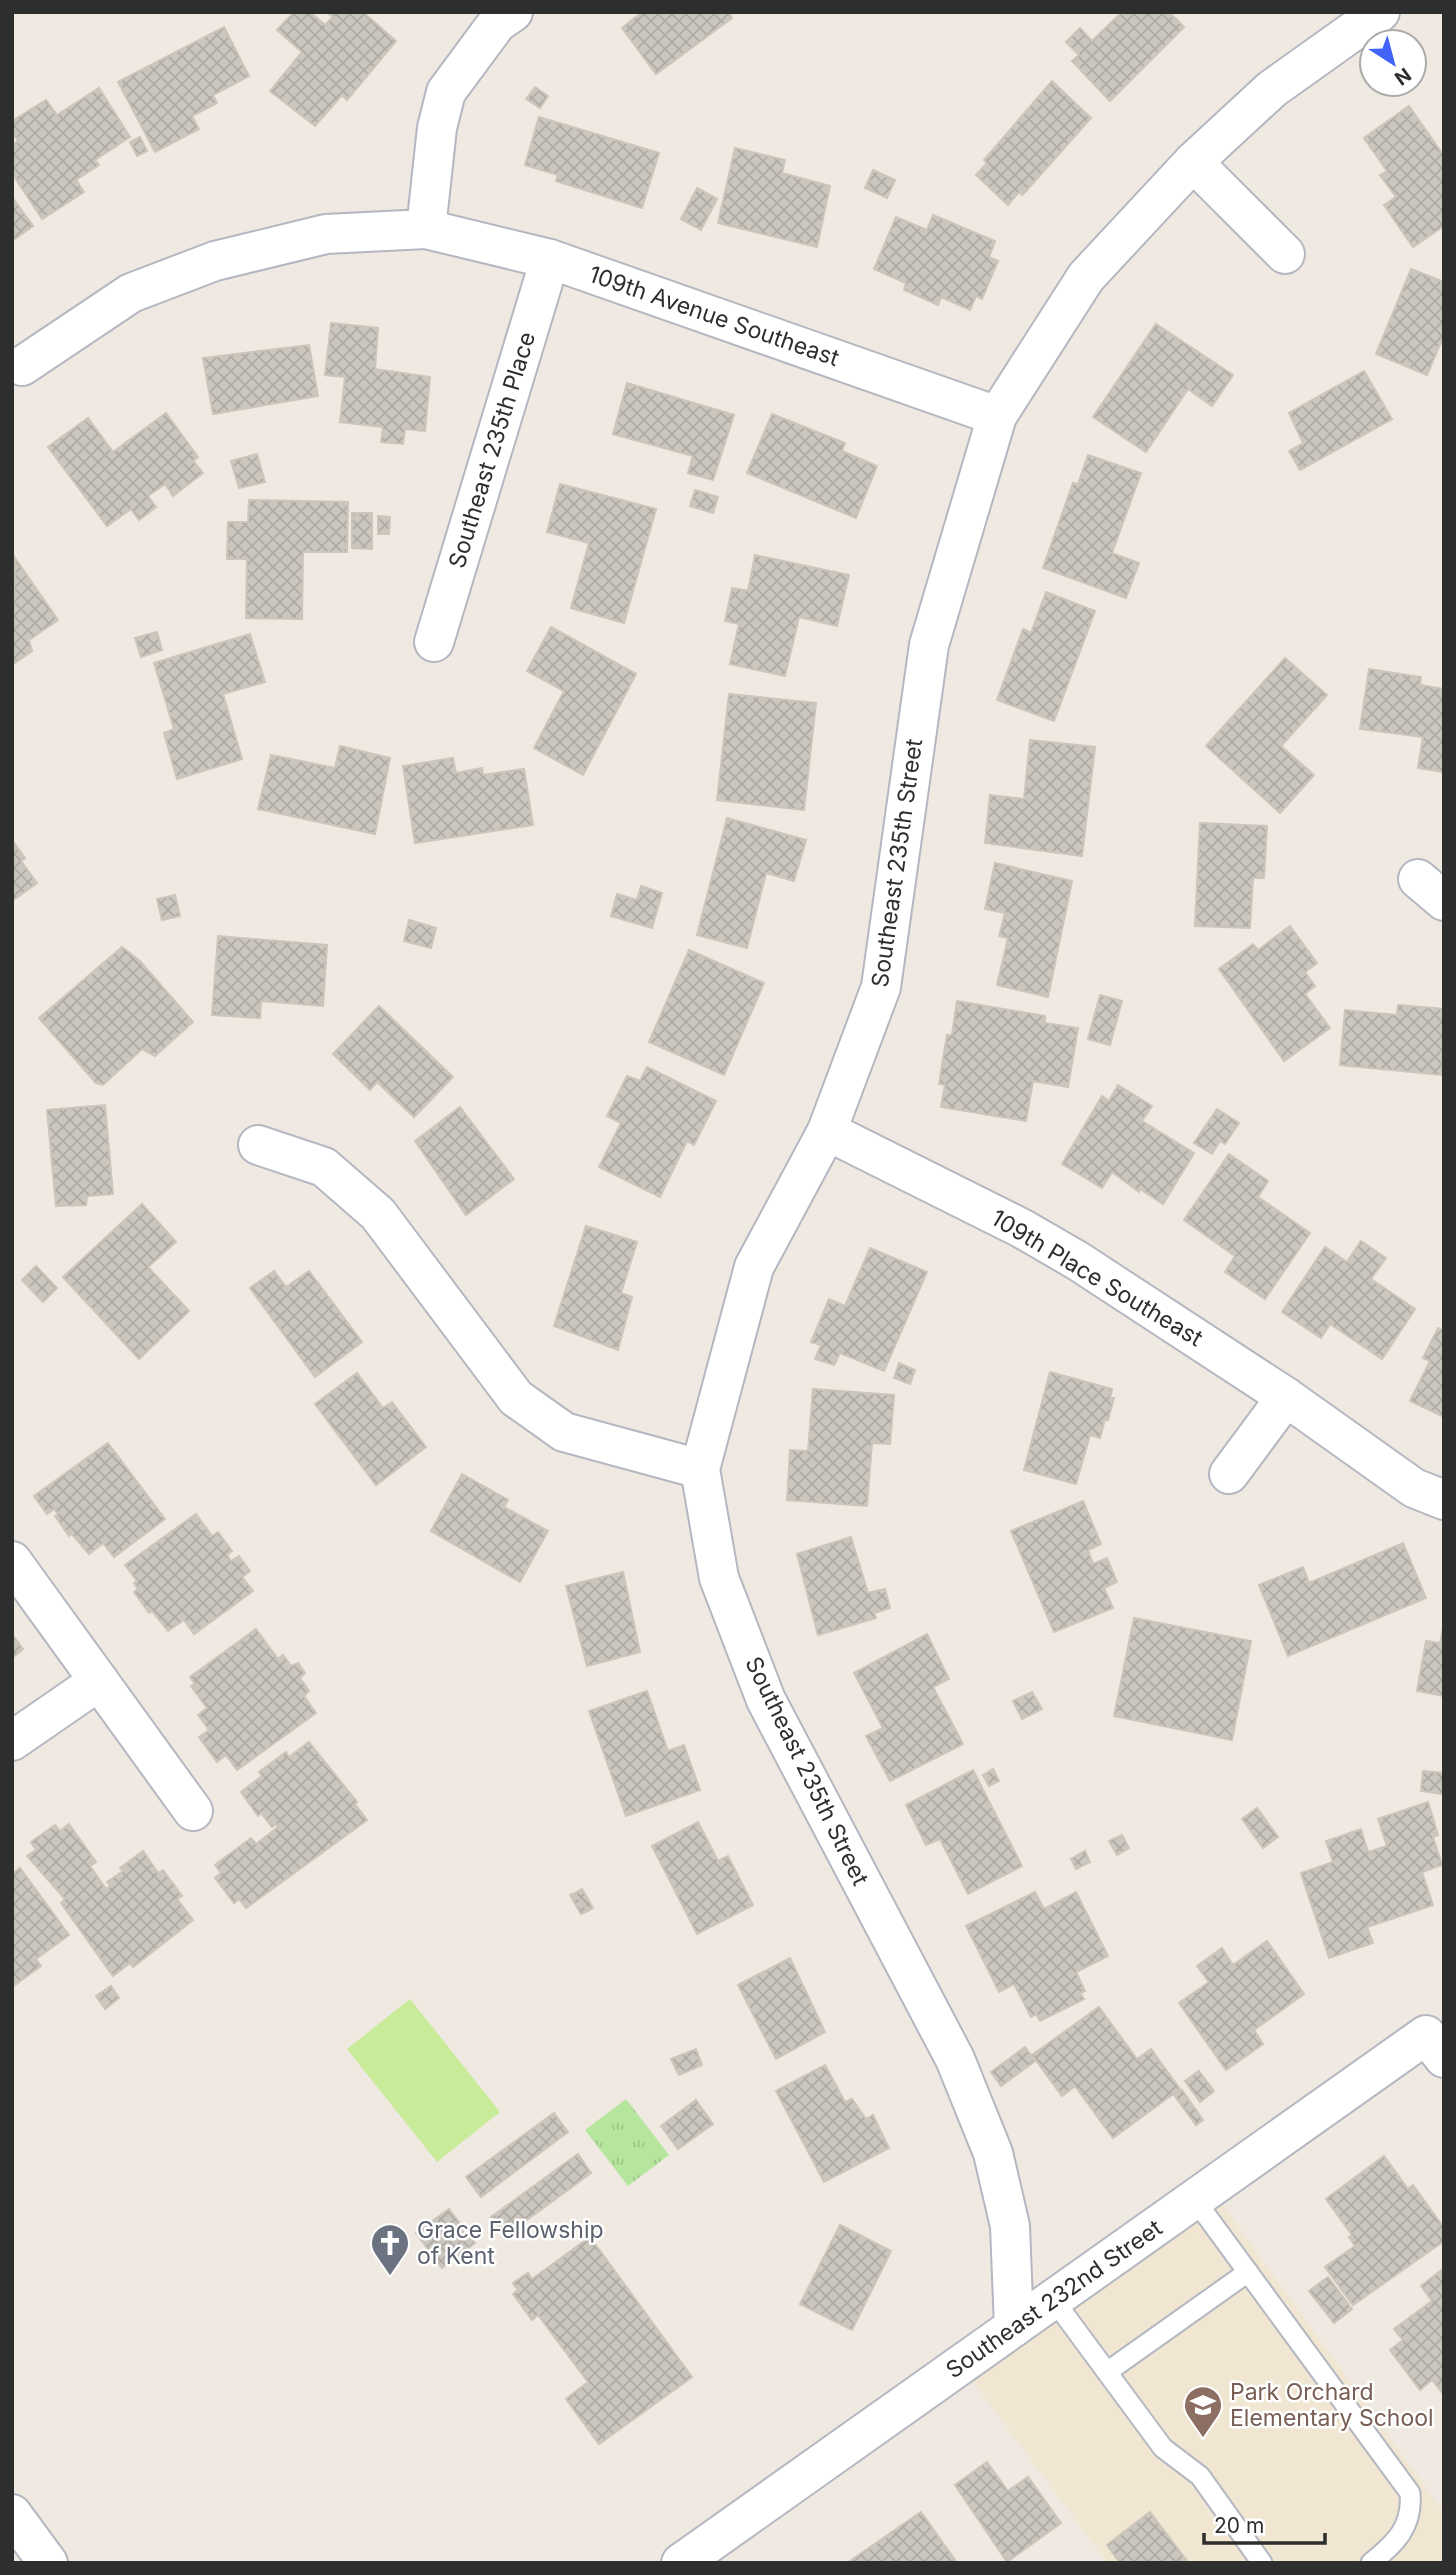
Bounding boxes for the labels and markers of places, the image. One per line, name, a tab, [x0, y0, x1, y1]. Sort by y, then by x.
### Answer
place label: Grace Fellowship of Kent	[417, 2216, 604, 2270]
church icon: Grace Fellowship of Kent	[369, 2222, 411, 2277]
place label: Park Orchard Elementary School	[1230, 2378, 1434, 2432]
school or university icon: Park Orchard Elementary School	[1182, 2384, 1224, 2439]

